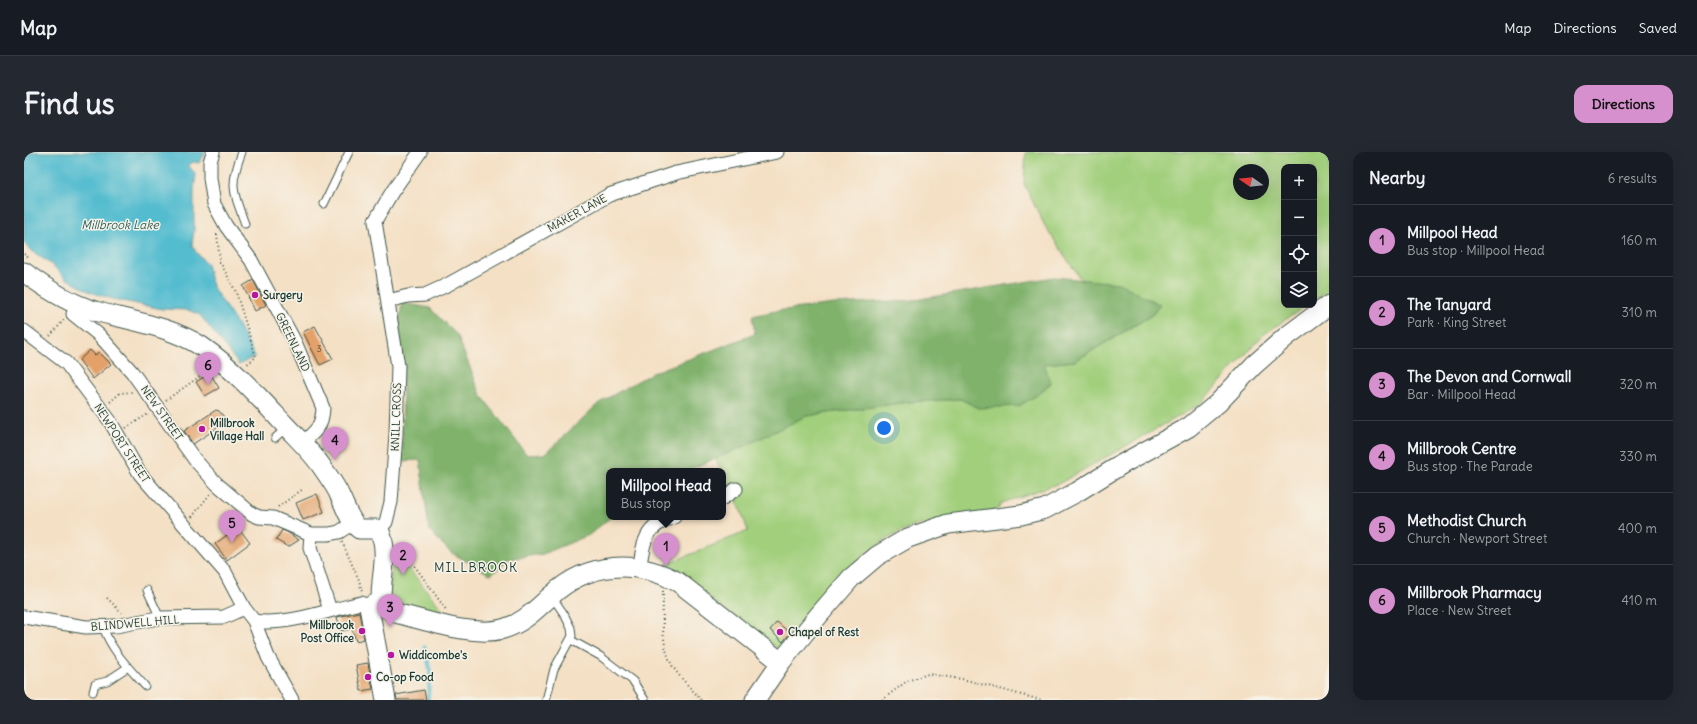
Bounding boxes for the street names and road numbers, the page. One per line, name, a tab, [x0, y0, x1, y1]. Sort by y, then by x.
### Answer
street label: MAKER LANE	[545, 191, 609, 235]
street label: GREENLAND	[273, 310, 313, 374]
street label: KNILL CROSS	[388, 382, 404, 452]
street label: NEW STREET	[138, 383, 186, 443]
street label: NEWPORT STREET	[91, 401, 153, 486]
street label: BLINDWELL HILL	[90, 612, 180, 634]

